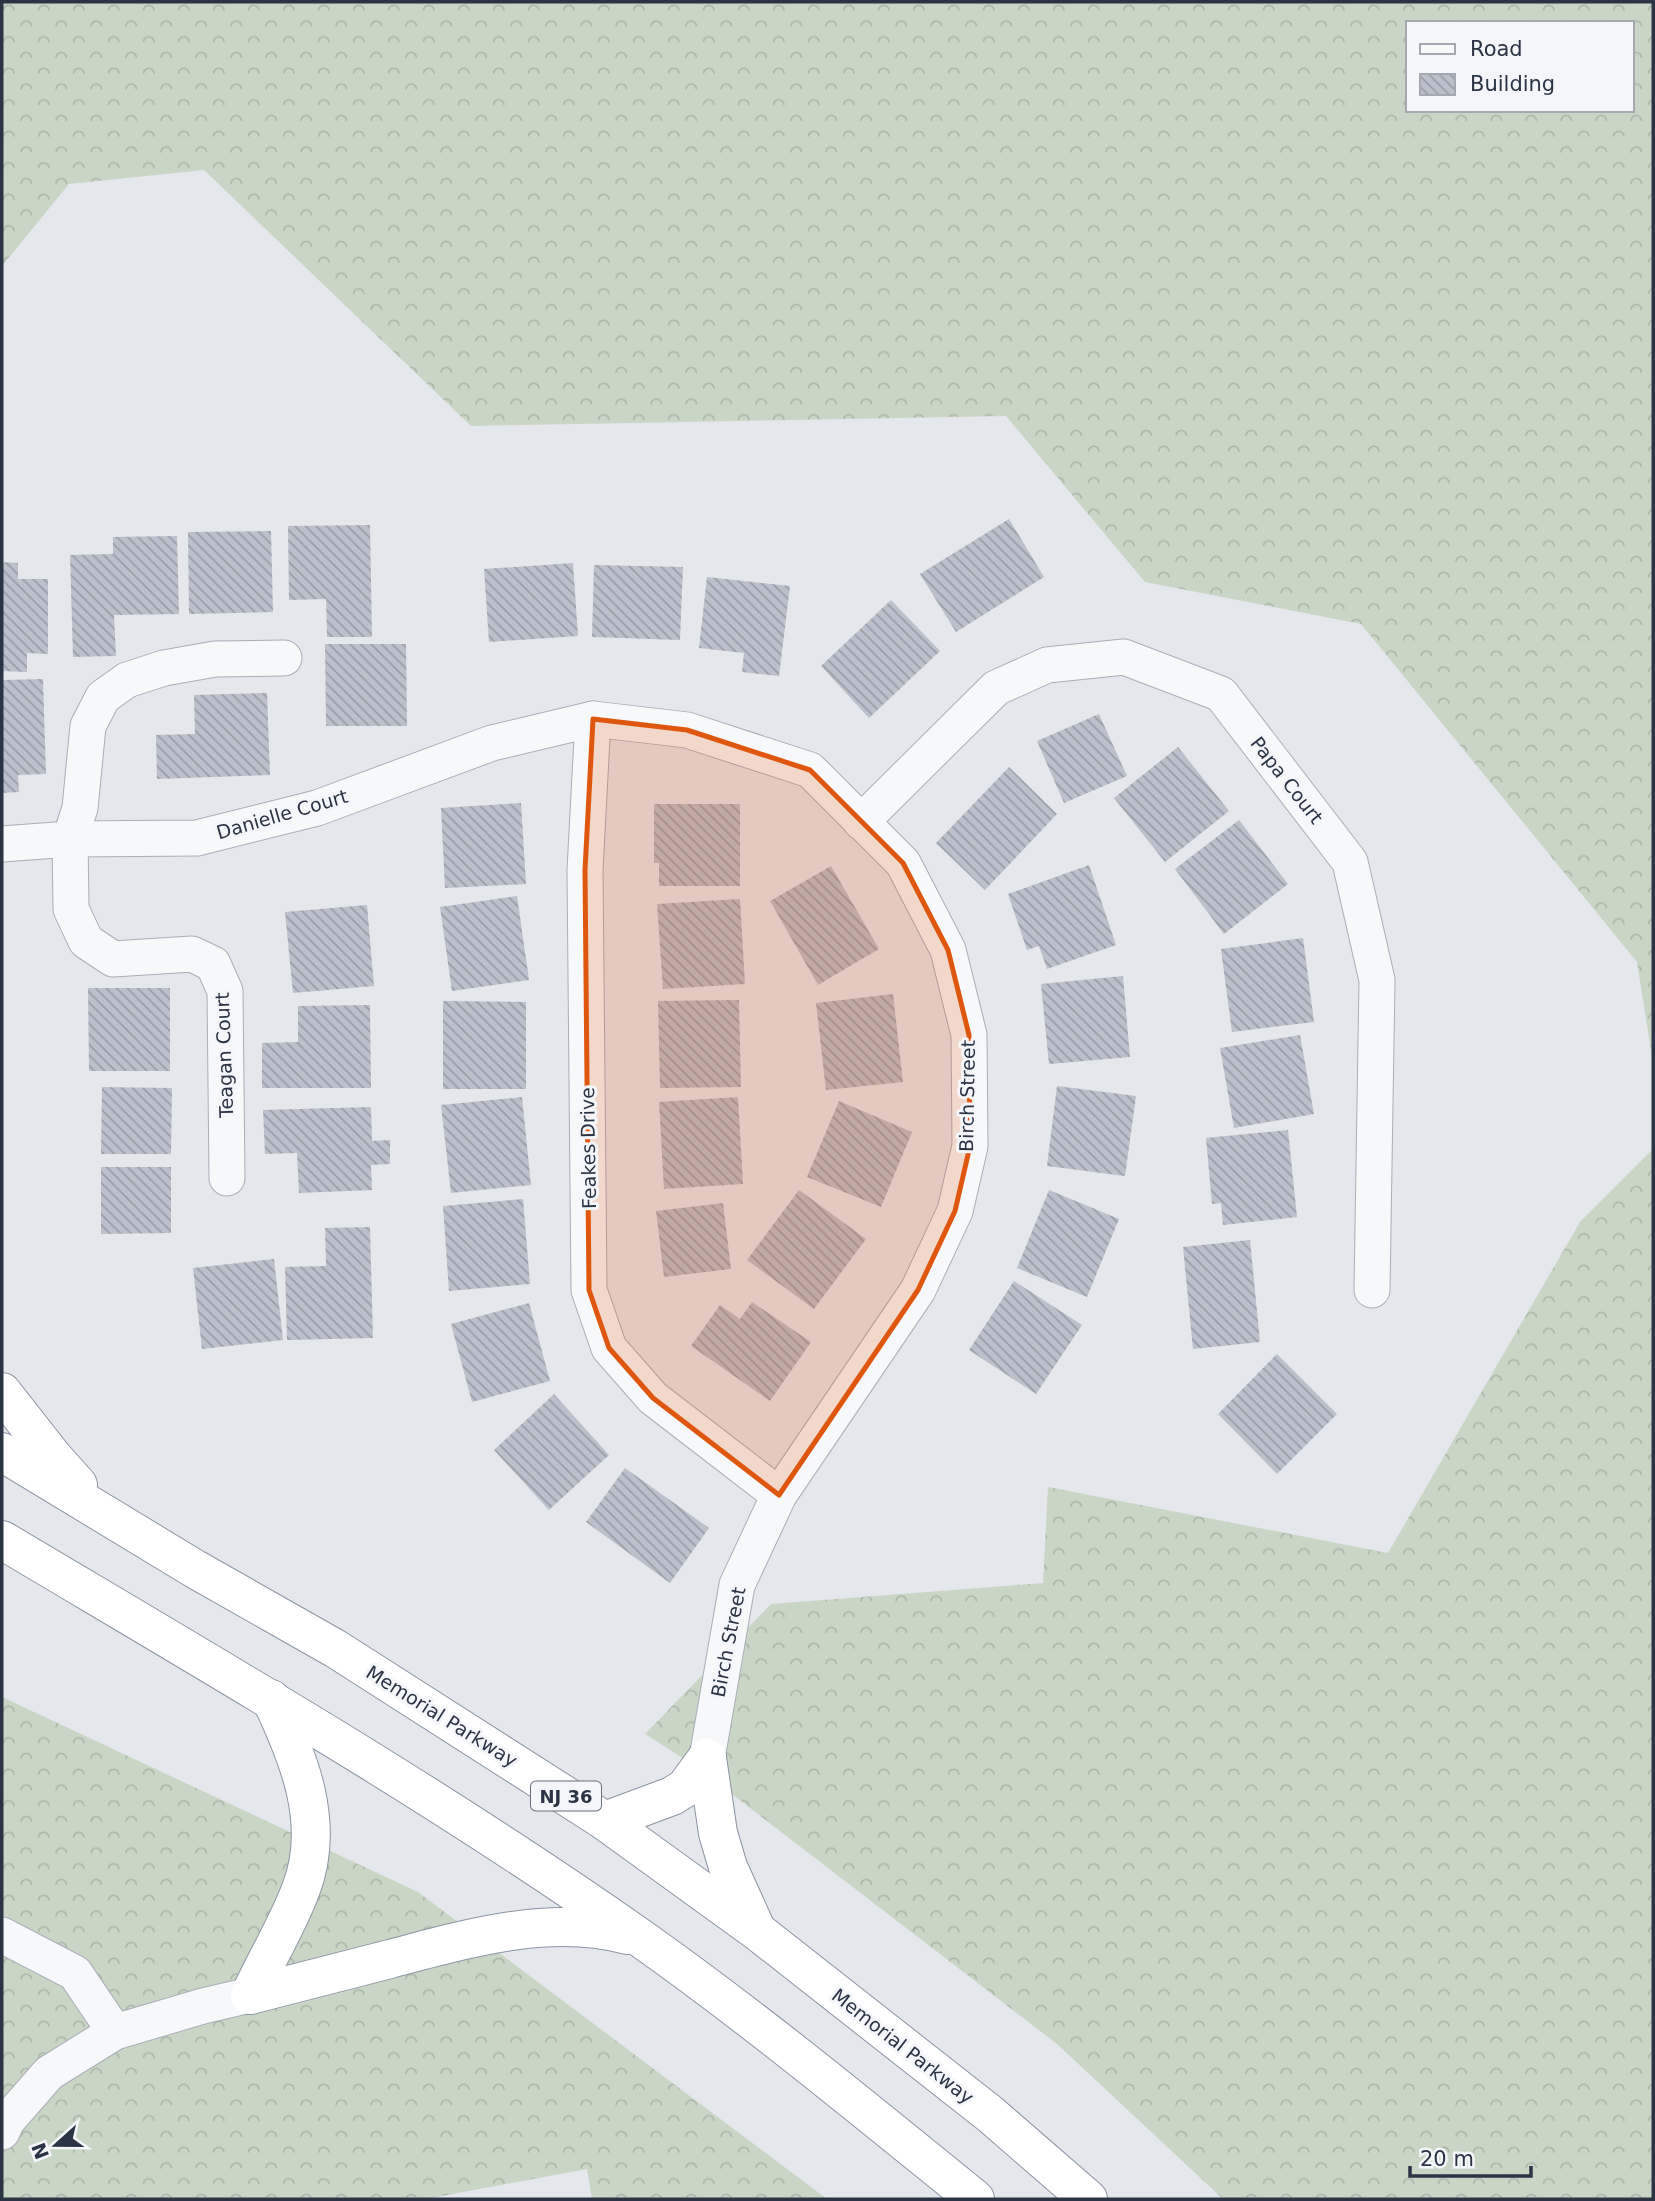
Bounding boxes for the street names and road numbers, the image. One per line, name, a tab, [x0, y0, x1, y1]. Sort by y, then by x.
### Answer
street label: Papa Court	[1246, 732, 1328, 828]
street label: Danielle Court	[214, 785, 350, 843]
street label: Teagan Court	[211, 992, 237, 1119]
street label: Birch Street	[955, 1040, 979, 1152]
street label: Feakes Drive	[576, 1087, 600, 1209]
street label: Birch Street	[707, 1585, 749, 1699]
street label: Memorial Parkway	[362, 1661, 522, 1771]
road number: NJ 36	[531, 1781, 601, 1810]
street label: Memorial Parkway	[828, 1984, 978, 2108]

